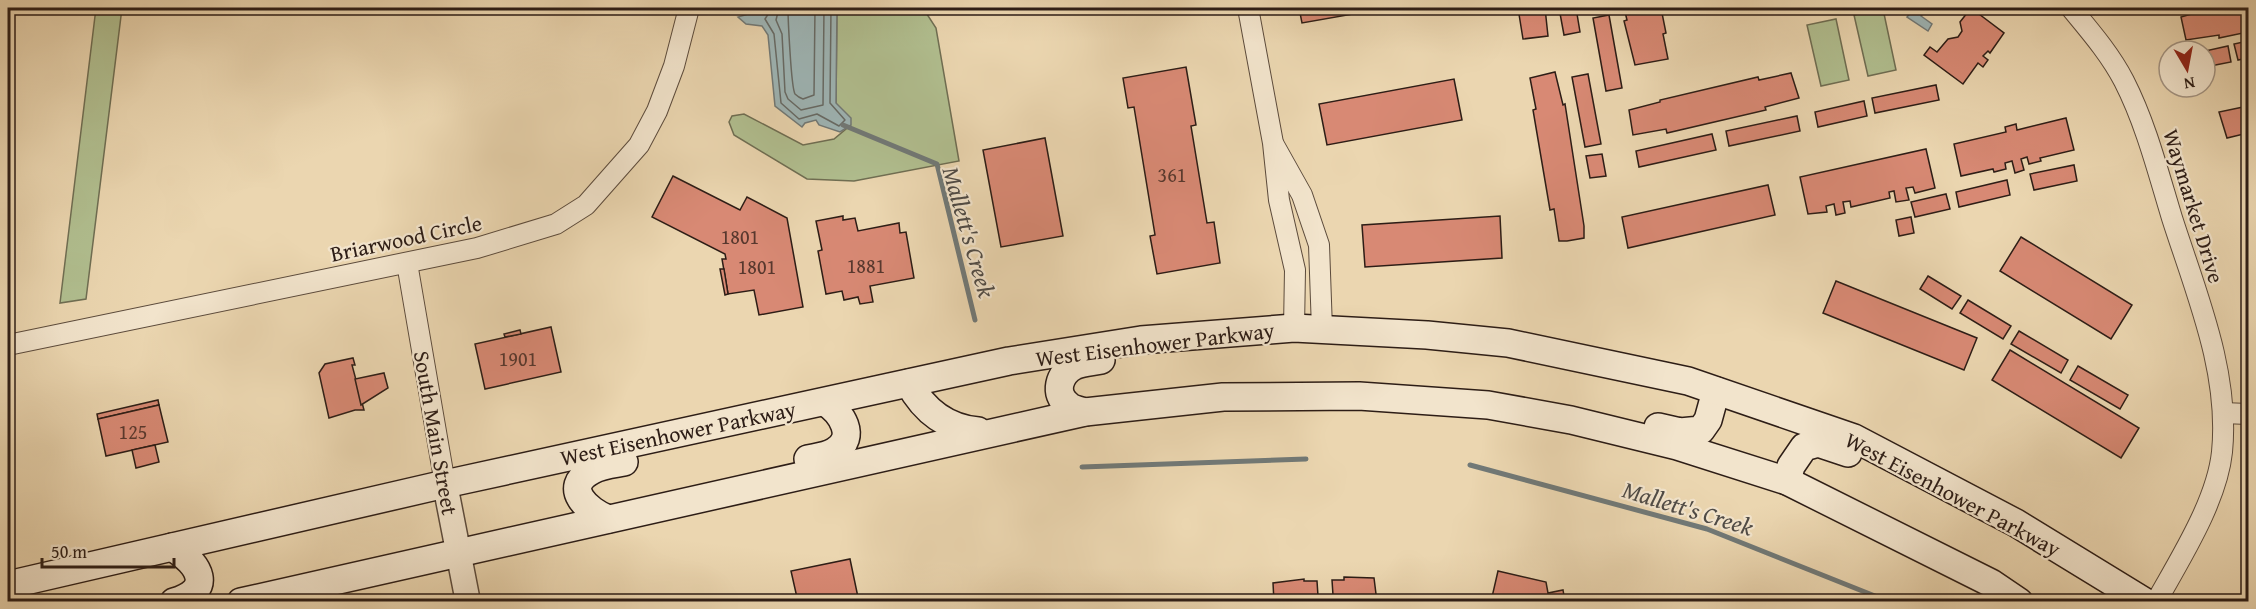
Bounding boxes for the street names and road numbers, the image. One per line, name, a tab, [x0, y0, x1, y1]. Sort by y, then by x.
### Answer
street label: Waymarket Drive	[2155, 125, 2233, 287]
street label: Briarwood Circle	[327, 206, 485, 270]
street label: West Eisenhower Parkway	[1034, 313, 1276, 375]
street label: South Main Street	[406, 348, 466, 518]
street label: West Eisenhower Parkway	[557, 392, 799, 474]
street label: West Eisenhower Parkway	[1840, 424, 2066, 564]

